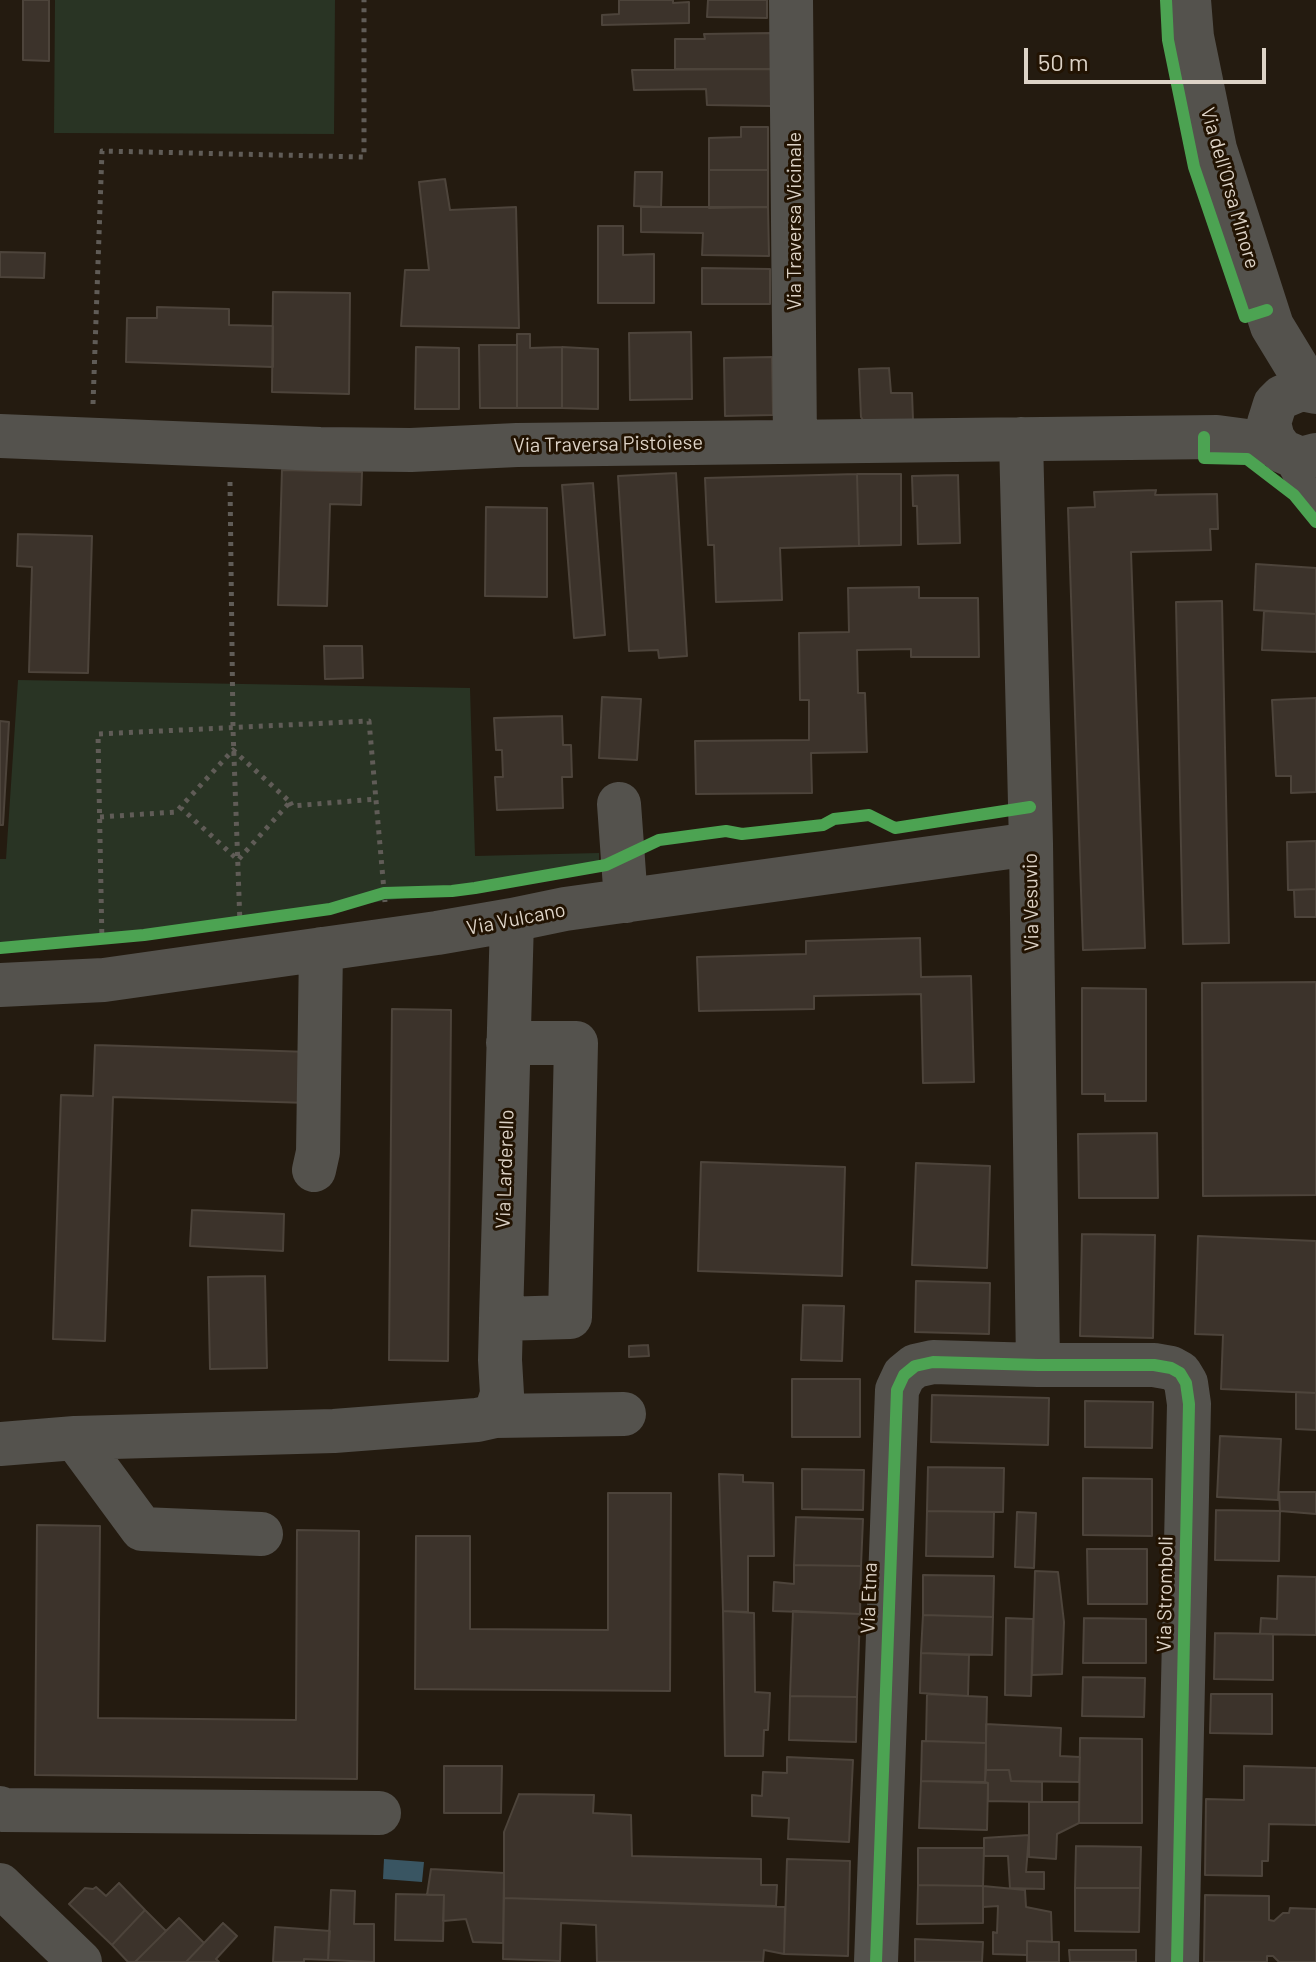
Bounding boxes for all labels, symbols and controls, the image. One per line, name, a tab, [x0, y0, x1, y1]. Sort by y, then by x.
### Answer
scale bar	[1028, 32, 1270, 82]
text: 50 m	[1038, 47, 1089, 76]
street label: Via dell'Orsa Minore	[1195, 105, 1265, 271]
street label: Via Traversa Vicinale	[782, 132, 806, 310]
street label: Via Traversa Pistoiese	[513, 430, 703, 458]
street label: Via Vesuvio	[1018, 853, 1044, 951]
street label: Via Vulcano	[465, 898, 567, 940]
street label: Via Larderello	[491, 1109, 519, 1229]
street label: Via Stromboli	[1152, 1536, 1178, 1652]
street label: Via Etna	[856, 1562, 882, 1634]

